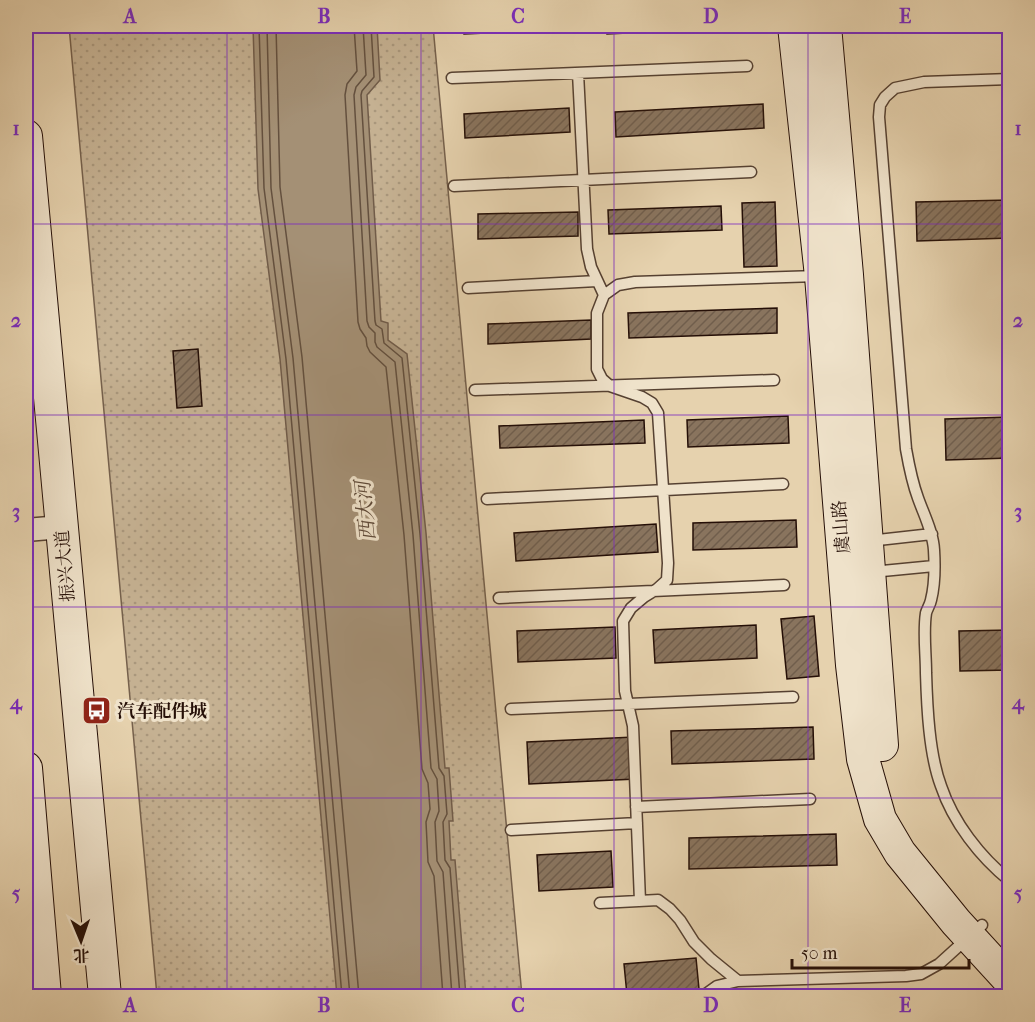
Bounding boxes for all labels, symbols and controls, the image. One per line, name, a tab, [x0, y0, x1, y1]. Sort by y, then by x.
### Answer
text: A	[122, 5, 138, 28]
text: B	[317, 5, 331, 28]
text: C	[511, 5, 525, 28]
text: D	[703, 5, 719, 28]
text: E	[899, 5, 911, 28]
text: 1	[12, 117, 20, 140]
text: 1	[1014, 117, 1022, 140]
text: 2	[11, 309, 21, 332]
text: 2	[1013, 309, 1023, 332]
water label: 西大河	[351, 477, 380, 542]
street label: 虞山路	[829, 499, 854, 555]
text: 3	[12, 500, 20, 523]
text: 3	[1014, 500, 1022, 523]
street label: 振兴大道	[52, 529, 79, 603]
text: 4	[9, 691, 23, 715]
text: 4	[1011, 691, 1025, 715]
bus stop icon: 汽车配件城	[80, 695, 112, 727]
place label: 汽车配件城	[117, 701, 207, 722]
text: 5	[12, 882, 21, 905]
text: 5	[1014, 882, 1023, 905]
north arrow	[51, 911, 111, 971]
scale bar	[792, 932, 969, 970]
text: 50 m	[801, 943, 838, 964]
text: 北	[73, 946, 90, 965]
text: A	[122, 994, 138, 1017]
text: B	[317, 994, 331, 1017]
text: C	[511, 994, 525, 1017]
text: D	[703, 994, 719, 1017]
text: E	[899, 994, 911, 1017]

